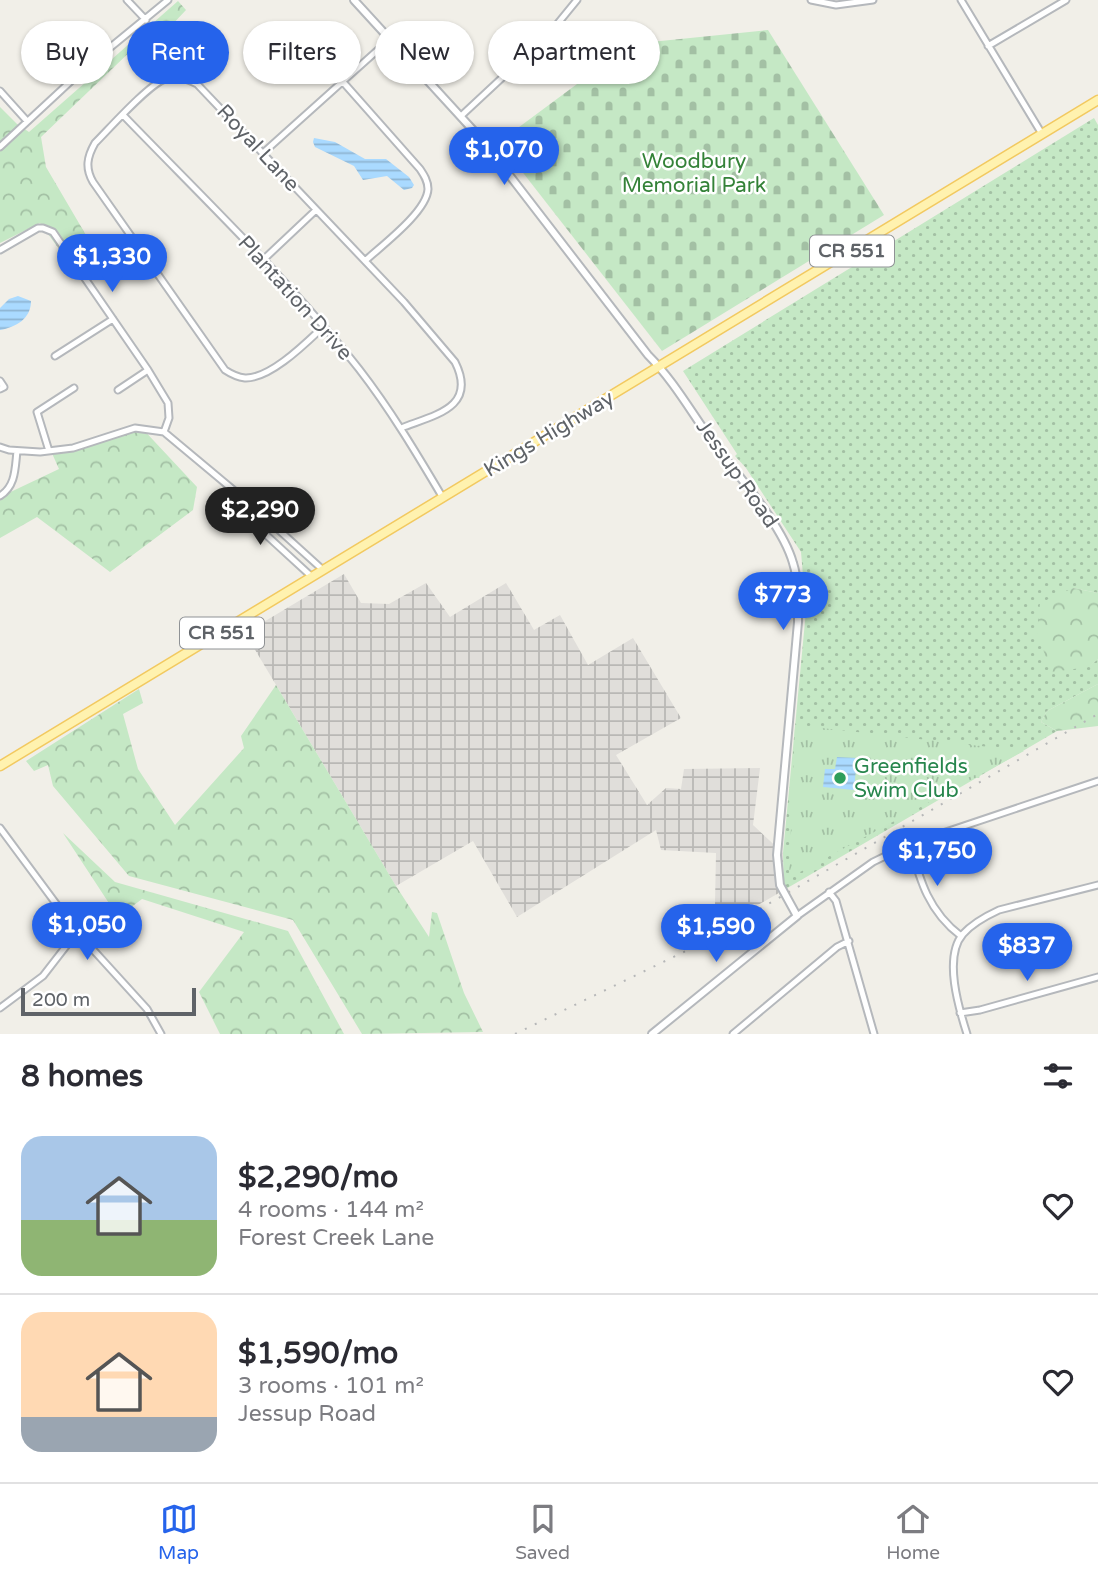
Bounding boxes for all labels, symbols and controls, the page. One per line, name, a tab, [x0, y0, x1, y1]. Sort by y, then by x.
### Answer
chip: Buy	[21, 21, 113, 84]
chip: Rent	[127, 21, 229, 84]
chip: Filters	[243, 21, 361, 84]
chip: New	[375, 21, 474, 84]
chip: Apartment	[488, 21, 660, 84]
street label: Royal Lane	[211, 99, 305, 197]
pin: $1,070	[447, 128, 561, 187]
text: $1,070	[465, 136, 543, 164]
park label: Woodbury Memorial Park	[622, 149, 766, 198]
street label: Plantation Drive	[232, 231, 358, 366]
pin: $1,330	[55, 234, 169, 294]
road number: CR 551	[810, 235, 894, 266]
text: $1,330	[73, 243, 151, 271]
street label: Kings Highway	[480, 385, 618, 483]
street label: Jessup Road	[691, 415, 783, 533]
pin: $2,290	[203, 488, 317, 547]
text: $2,290	[221, 496, 299, 524]
pin: $773	[742, 572, 824, 632]
text: $773	[754, 581, 812, 609]
road number: CR 551	[180, 618, 264, 648]
place label: Greenfields Swim Club	[854, 754, 968, 803]
marker: Greenfields Swim Club	[832, 770, 848, 786]
pin: $1,750	[880, 828, 994, 888]
text: $1,750	[898, 837, 976, 865]
pin: $1,050	[30, 902, 144, 962]
pin: $1,590	[659, 904, 773, 964]
text: $1,050	[48, 911, 126, 939]
text: $1,590	[677, 913, 755, 941]
pin: $837	[986, 923, 1068, 983]
text: $837	[998, 932, 1056, 960]
scale bar	[21, 985, 196, 1017]
text: 200 m	[32, 989, 90, 1011]
icon: filters	[1039, 1057, 1077, 1095]
text: 8 homes	[21, 1058, 143, 1095]
text: $2,290/mo	[238, 1159, 398, 1196]
icon: home	[77, 1164, 161, 1248]
icon: heart	[1039, 1187, 1077, 1225]
text: 4 rooms · 144 m²	[238, 1196, 424, 1224]
text: Forest Creek Lane	[238, 1224, 434, 1252]
text: $1,590/mo	[238, 1335, 398, 1372]
icon: home	[77, 1340, 161, 1424]
icon: heart	[1039, 1363, 1077, 1401]
text: 3 rooms · 101 m²	[238, 1372, 424, 1400]
text: Jessup Road	[238, 1400, 376, 1428]
tab: Map	[158, 1500, 199, 1564]
tab: Saved	[515, 1500, 570, 1564]
tab: Home	[886, 1500, 940, 1564]

